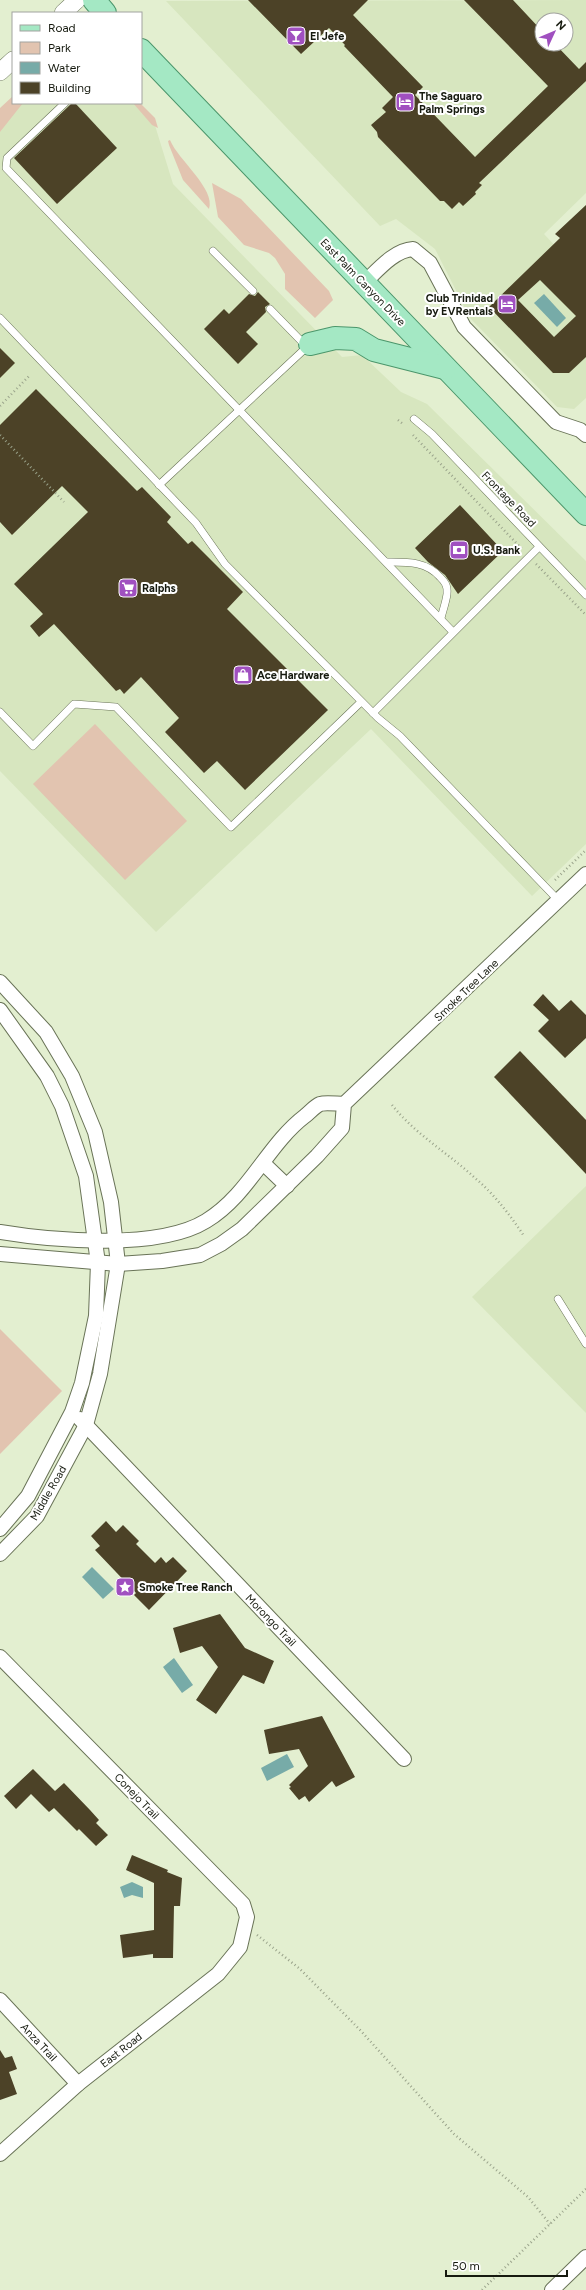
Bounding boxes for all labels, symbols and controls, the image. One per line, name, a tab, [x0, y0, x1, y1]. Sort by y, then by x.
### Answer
legend	[12, 12, 142, 104]
north arrow	[534, 12, 574, 52]
text: N	[553, 18, 568, 33]
text: Road	[48, 21, 76, 35]
bar icon: El Jefe	[285, 25, 307, 47]
place label: El Jefe	[310, 30, 344, 43]
text: Park	[48, 41, 71, 55]
text: Water	[48, 61, 80, 75]
text: Building	[48, 81, 91, 95]
place label: The Saguaro Palm Springs	[419, 90, 485, 116]
hotel icon: The Saguaro Palm Springs	[394, 91, 416, 113]
street label: East Palm Canyon Drive	[318, 236, 408, 329]
place label: Club Trinidad by EVRentals	[426, 292, 493, 318]
hotel icon: Club Trinidad by EVRentals	[496, 293, 518, 315]
street label: Frontage Road	[479, 469, 538, 530]
bank icon: U.S. Bank	[448, 539, 470, 561]
place label: U.S. Bank	[473, 544, 520, 557]
supermarket icon: Ralphs	[117, 577, 139, 599]
place label: Ralphs	[142, 582, 176, 595]
shop icon: Ace Hardware	[232, 664, 254, 686]
place label: Ace Hardware	[257, 669, 329, 682]
street label: Smoke Tree Lane	[432, 957, 501, 1024]
street label: Middle Road	[27, 1463, 69, 1523]
place icon: Smoke Tree Ranch	[114, 1576, 136, 1598]
place label: Smoke Tree Ranch	[139, 1581, 232, 1594]
street label: Morongo Trail	[243, 1592, 299, 1649]
street label: Conejo Trail	[112, 1771, 162, 1822]
street label: Anza Trail	[18, 2021, 59, 2064]
street label: East Road	[98, 2030, 145, 2071]
scale bar	[446, 2252, 567, 2278]
text: 50 m	[452, 2259, 480, 2273]

